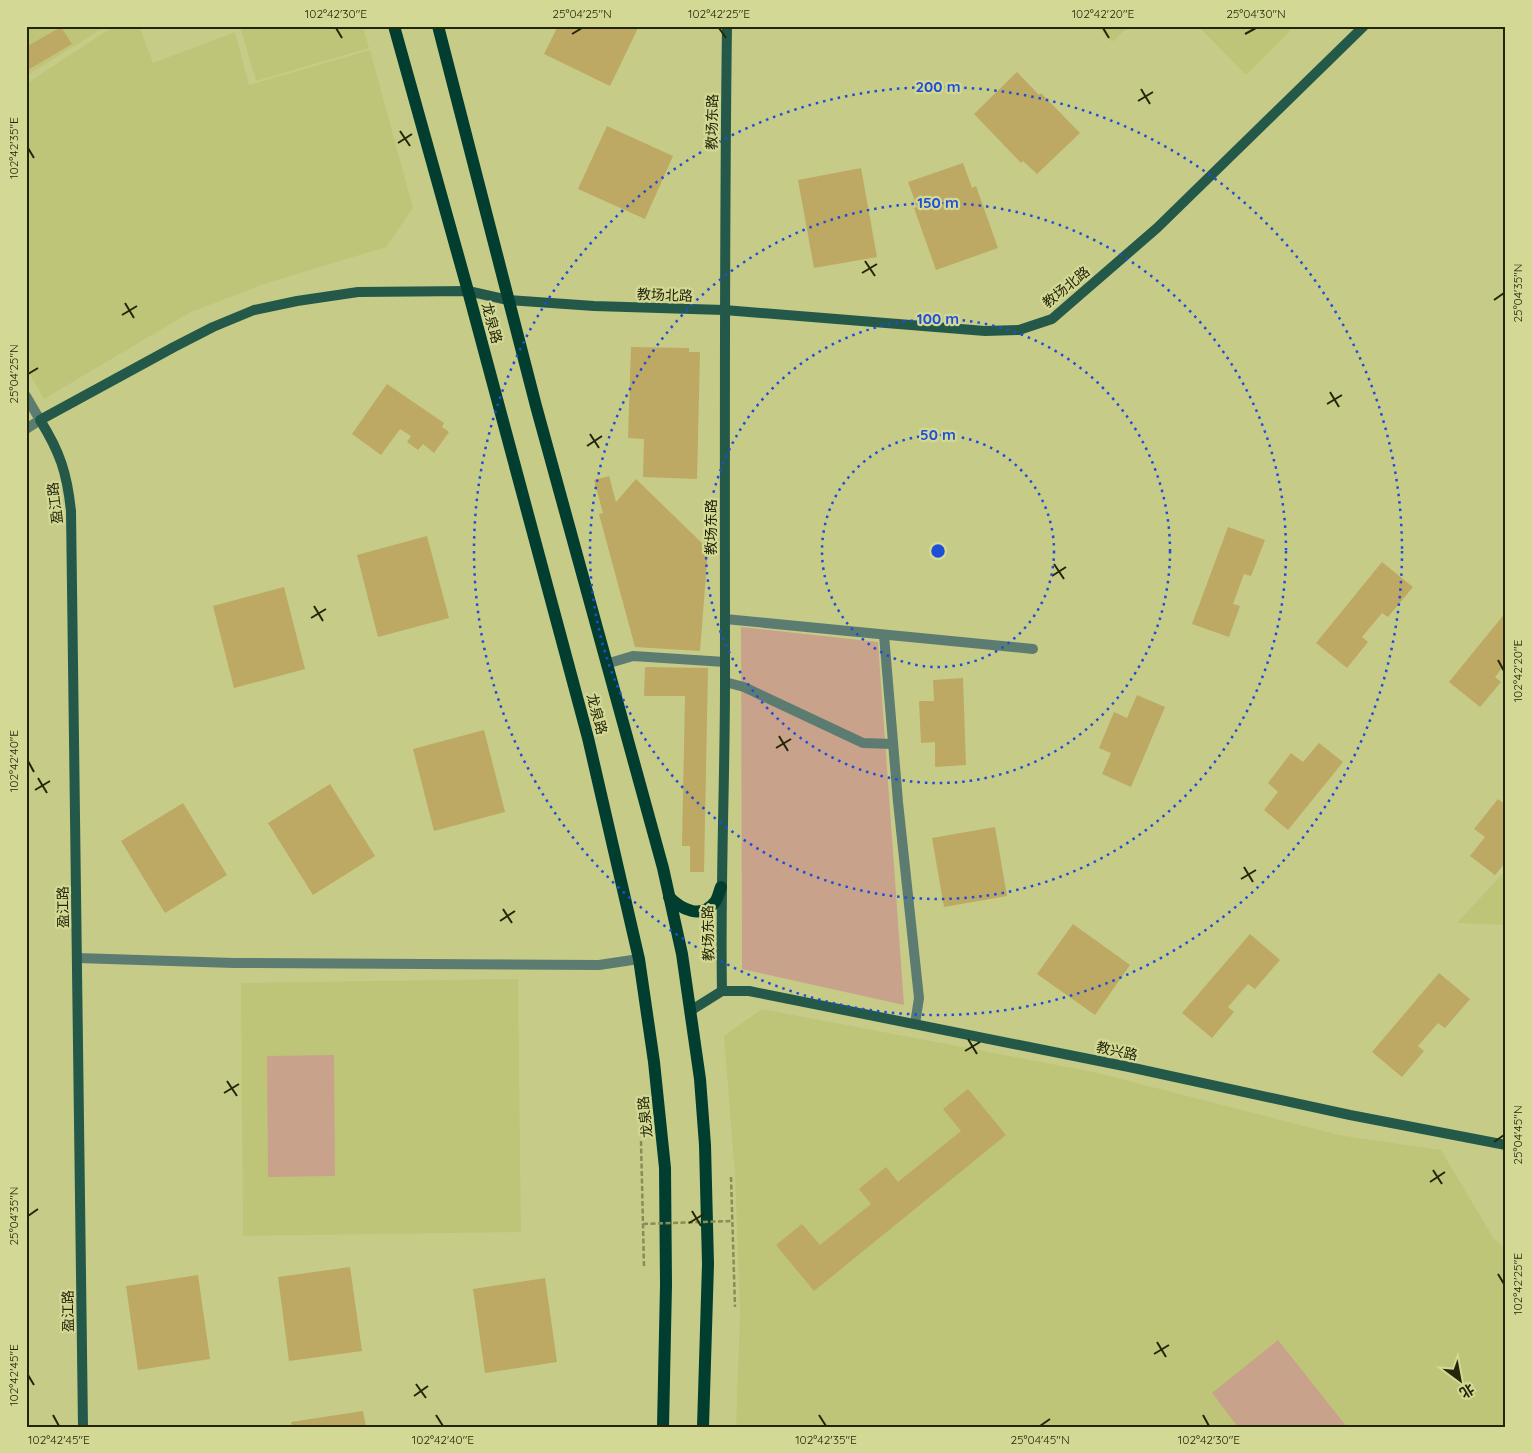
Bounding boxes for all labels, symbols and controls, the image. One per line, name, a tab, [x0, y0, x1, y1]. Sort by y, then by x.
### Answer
text: 102°42'30"E	[305, 6, 367, 21]
text: 25°04'25"N	[552, 6, 612, 21]
text: 102°42'25"E	[688, 6, 750, 21]
text: 102°42'20"E	[1072, 6, 1135, 21]
text: 25°04'30"N	[1226, 6, 1286, 21]
text: 200 m	[916, 77, 961, 96]
street label: 教场东路	[703, 94, 721, 150]
text: 102°42'35"E	[6, 117, 21, 179]
text: 150 m	[917, 193, 959, 212]
street label: 教场北路	[1039, 262, 1093, 312]
text: 25°04'35"N	[1510, 263, 1525, 323]
street label: 教场北路	[637, 285, 693, 305]
street label: 龙泉路	[478, 300, 506, 346]
text: 100 m	[917, 309, 959, 328]
text: 25°04'25"N	[6, 344, 21, 404]
text: 50 m	[920, 425, 956, 444]
street label: 盈江路	[44, 481, 66, 525]
street label: 教场东路	[702, 499, 720, 555]
centre of rings	[929, 542, 947, 560]
text: 102°42'20"E	[1510, 639, 1525, 702]
street label: 龙泉路	[583, 691, 611, 737]
text: 102°42'40"E	[6, 730, 21, 792]
street label: 盈江路	[54, 886, 72, 928]
street label: 教场东路	[699, 905, 717, 961]
street label: 教兴路	[1095, 1038, 1139, 1064]
street label: 龙泉路	[634, 1095, 656, 1139]
text: 25°04'45"N	[1510, 1105, 1525, 1165]
text: 25°04'35"N	[6, 1186, 21, 1246]
text: 102°42'25"E	[1510, 1253, 1525, 1315]
street label: 盈江路	[59, 1290, 77, 1332]
text: 102°42'45"E	[6, 1344, 21, 1406]
north arrow	[1434, 1356, 1484, 1406]
text: 北	[1456, 1380, 1478, 1402]
text: 102°42'45"E	[28, 1432, 90, 1447]
text: 102°42'40"E	[412, 1432, 474, 1447]
text: 102°42'35"E	[795, 1432, 857, 1447]
text: 25°04'45"N	[1010, 1432, 1070, 1447]
text: 102°42'30"E	[1178, 1432, 1240, 1447]

